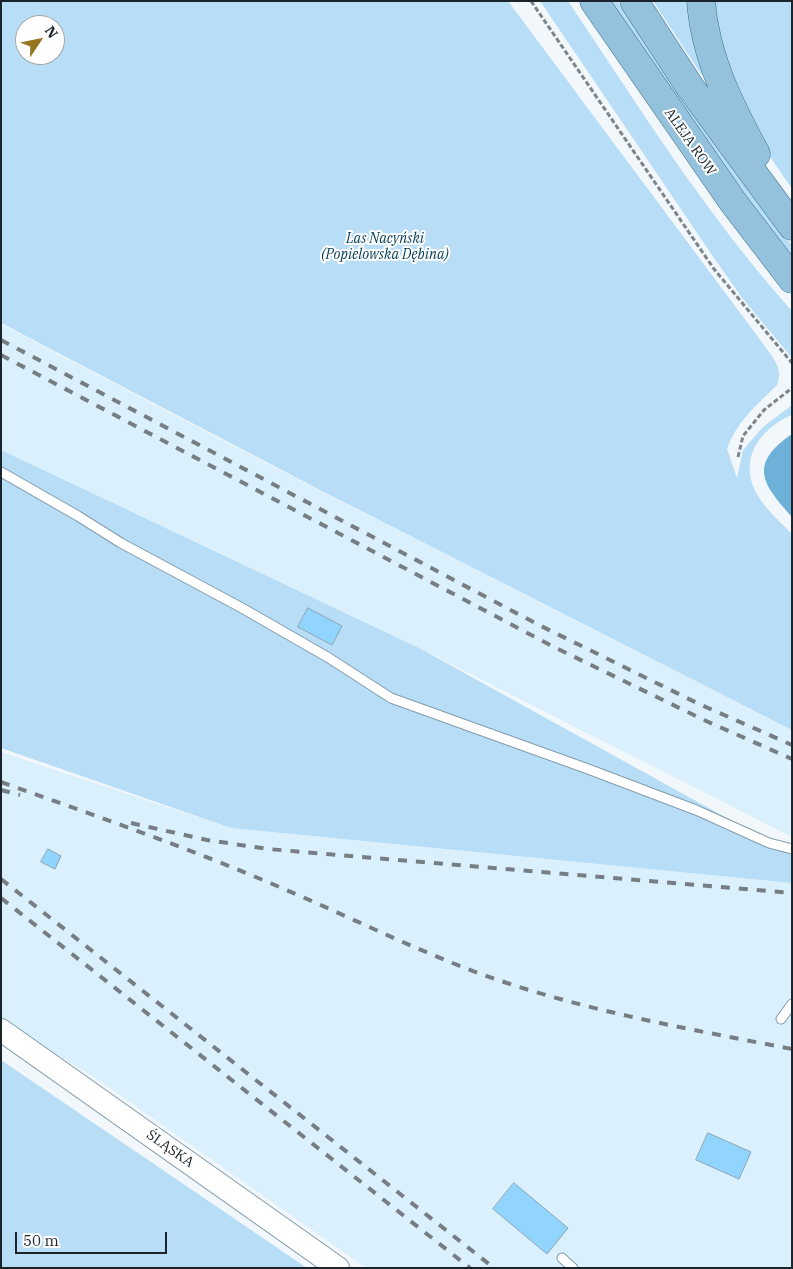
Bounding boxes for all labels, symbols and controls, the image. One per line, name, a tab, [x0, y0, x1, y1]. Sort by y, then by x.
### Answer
north arrow	[15, 15, 65, 65]
text: N	[41, 23, 62, 42]
street label: ALEJA ROW	[661, 105, 719, 179]
park label: Las Nacyński (Popielowska Dębina)	[321, 231, 449, 264]
street label: ŚLĄSKA	[143, 1127, 197, 1171]
scale bar	[18, 1222, 170, 1254]
text: 50 m	[23, 1231, 59, 1250]

